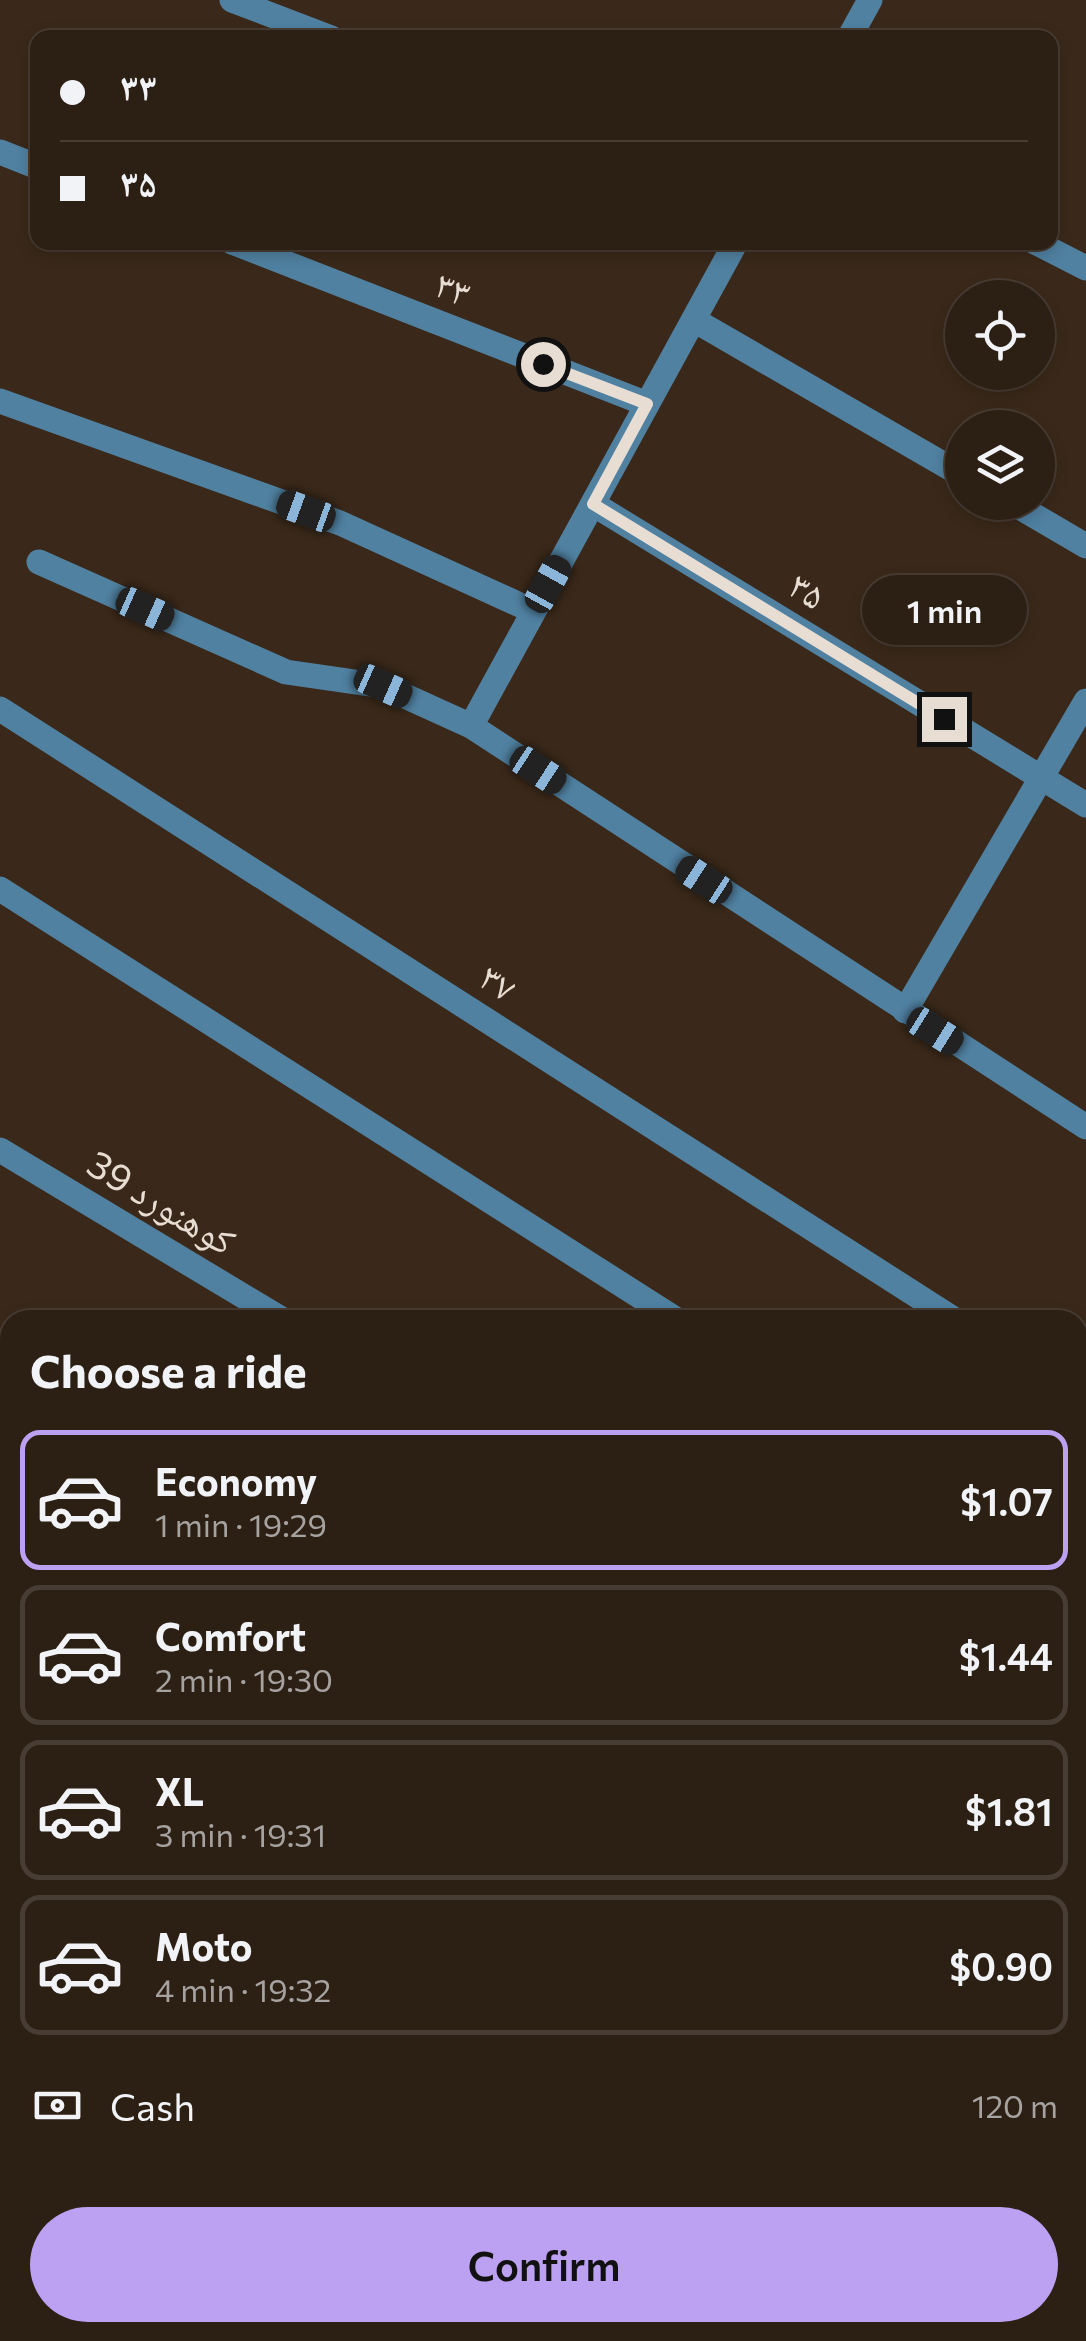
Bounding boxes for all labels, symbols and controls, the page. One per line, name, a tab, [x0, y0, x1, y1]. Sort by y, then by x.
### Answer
text: ۳۳	[120, 62, 157, 109]
text: ۳۵	[120, 158, 157, 205]
street label: ۳۳	[430, 259, 478, 315]
map controls	[945, 280, 1055, 520]
button: locate	[945, 280, 1055, 390]
route start	[521, 342, 566, 387]
button: layers	[945, 410, 1055, 520]
car	[273, 487, 339, 535]
car	[520, 550, 576, 618]
street label: ۳۵	[781, 560, 835, 618]
callout: 1 min	[862, 574, 1026, 644]
car	[111, 583, 179, 635]
text: 1 min	[907, 590, 982, 630]
car	[349, 660, 417, 712]
route end	[922, 697, 967, 742]
car	[505, 741, 571, 799]
car	[671, 851, 737, 909]
street label: ۳۷	[472, 952, 526, 1010]
car	[902, 1002, 968, 1060]
street label: کوهنورد 39	[80, 1138, 245, 1263]
text: Choose a ride	[30, 1342, 307, 1397]
icon: car	[35, 1455, 125, 1545]
text: Economy	[155, 1457, 317, 1504]
text: $1.07	[960, 1477, 1053, 1524]
text: 1 min · 19:29	[155, 1504, 327, 1544]
icon: car	[35, 1610, 125, 1700]
text: Comfort	[155, 1612, 306, 1659]
text: $1.44	[959, 1632, 1053, 1679]
text: 2 min · 19:30	[155, 1659, 333, 1699]
icon: car	[35, 1765, 125, 1855]
text: XL	[155, 1767, 204, 1814]
text: $1.81	[965, 1787, 1053, 1834]
text: 3 min · 19:31	[155, 1814, 326, 1854]
icon: car	[35, 1920, 125, 2010]
text: Moto	[155, 1922, 253, 1969]
text: $0.90	[949, 1942, 1053, 1989]
text: 4 min · 19:32	[155, 1969, 331, 2009]
icon: cash	[30, 2078, 85, 2133]
text: Cash	[110, 2082, 195, 2129]
text: 120 m	[972, 2085, 1058, 2125]
button: Confirm	[30, 2207, 1058, 2322]

